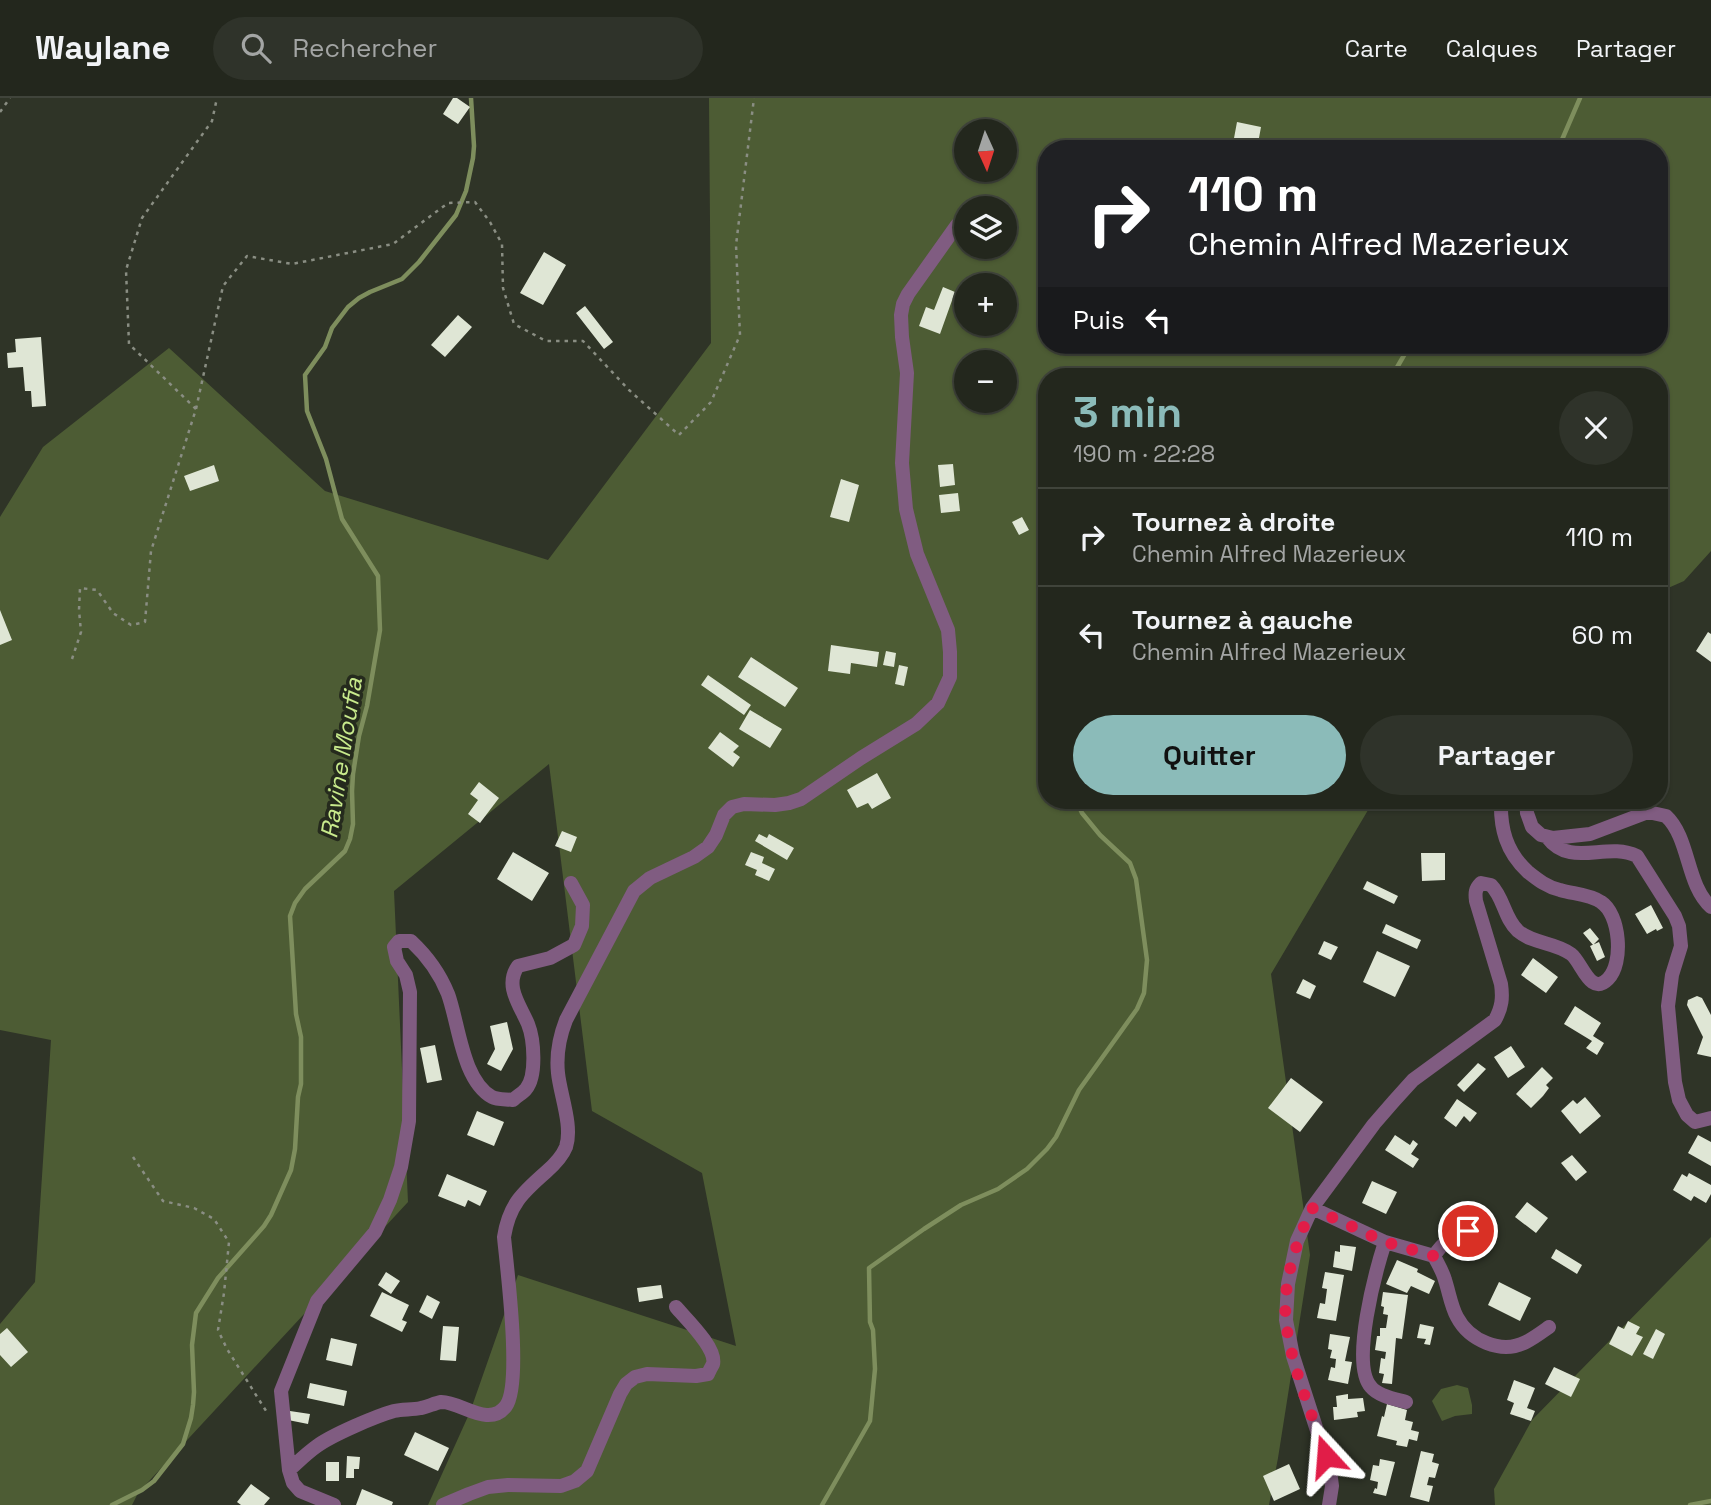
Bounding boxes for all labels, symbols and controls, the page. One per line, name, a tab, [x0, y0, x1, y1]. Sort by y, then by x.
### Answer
search box	[213, 17, 703, 80]
text: Waylane	[35, 27, 171, 69]
icon: search	[237, 29, 275, 67]
text: Rechercher	[293, 31, 437, 65]
text: Carte	[1345, 33, 1408, 64]
text: Calques	[1446, 33, 1538, 64]
text: Partager	[1576, 33, 1676, 64]
north arrow	[954, 119, 1017, 182]
map controls	[954, 119, 1017, 413]
text: 110 m	[1188, 163, 1318, 225]
icon: right	[1073, 168, 1164, 259]
button: layers	[954, 196, 1017, 259]
text: Chemin Alfred Mazerieux	[1188, 224, 1570, 264]
button: +	[954, 273, 1017, 336]
icon: left	[1139, 301, 1177, 339]
text: Puis	[1073, 303, 1125, 337]
button: −	[954, 350, 1017, 413]
text: 3 min	[1073, 386, 1182, 439]
button: close	[1559, 391, 1633, 465]
text: 190 m · 22:28	[1073, 439, 1215, 469]
text: Tournez à droite	[1132, 505, 1335, 539]
icon: right	[1073, 518, 1111, 556]
text: 110 m	[1566, 520, 1633, 554]
text: Chemin Alfred Mazerieux	[1132, 539, 1406, 569]
text: Tournez à gauche	[1132, 603, 1353, 637]
icon: left	[1073, 616, 1111, 654]
text: 60 m	[1571, 618, 1633, 652]
text: Chemin Alfred Mazerieux	[1132, 637, 1406, 667]
water label: Ravine Moufia	[313, 675, 369, 841]
button: Quitter	[1073, 715, 1346, 795]
button: Partager	[1360, 715, 1633, 795]
pin	[1438, 1201, 1498, 1261]
icon: arrive	[1449, 1212, 1487, 1250]
position arrow	[1289, 1419, 1363, 1493]

